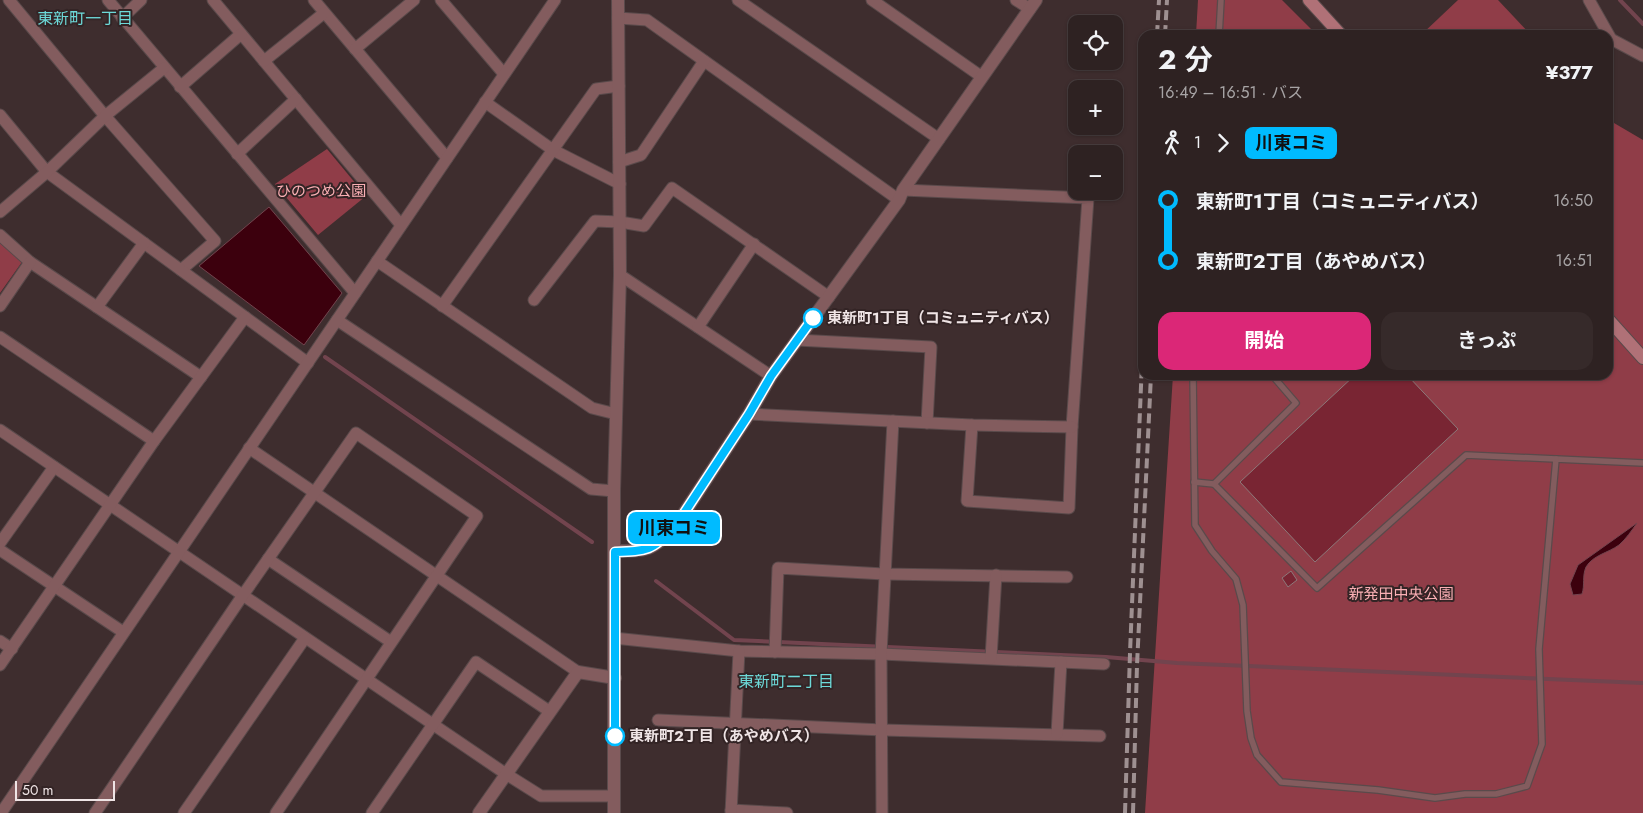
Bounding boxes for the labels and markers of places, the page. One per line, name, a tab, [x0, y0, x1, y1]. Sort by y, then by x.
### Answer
place label: 東新町1丁目（コミュニティバス）	[827, 307, 1059, 329]
marker: 東新町1丁目（コミュニティバス）	[803, 308, 823, 328]
place label: 東新町2丁目（あやめバス）	[629, 725, 819, 747]
marker: 東新町2丁目（あやめバス）	[605, 726, 625, 746]

